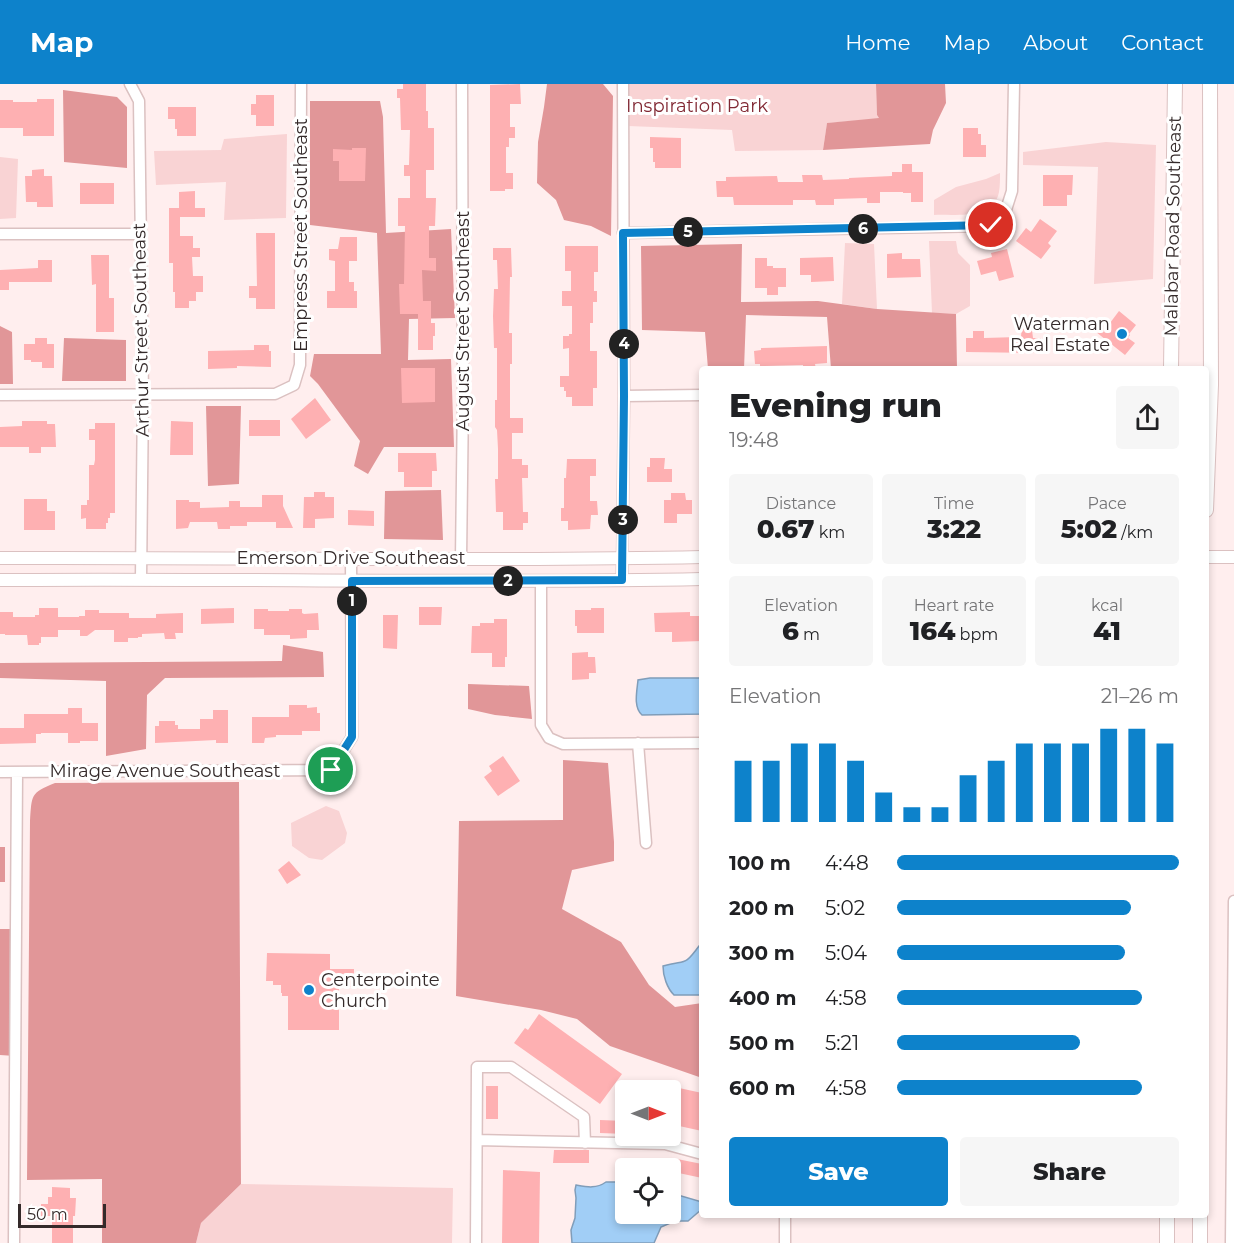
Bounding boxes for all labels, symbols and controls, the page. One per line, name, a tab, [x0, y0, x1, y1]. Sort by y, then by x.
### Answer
text: Map	[30, 25, 93, 59]
text: Home	[845, 30, 910, 55]
text: Map	[943, 30, 990, 55]
text: About	[1023, 30, 1088, 55]
text: Contact	[1121, 30, 1204, 55]
park label: Inspiration Park	[626, 95, 768, 117]
street label: Malabar Road Southeast	[1160, 115, 1186, 337]
street label: Empress Street Southeast	[290, 118, 312, 352]
pin	[965, 199, 1016, 250]
icon: check	[974, 208, 1007, 241]
street label: August Street Southeast	[452, 211, 474, 431]
pin: 6	[848, 214, 878, 244]
pin: 5	[673, 217, 703, 247]
text: 6	[858, 219, 868, 238]
text: 5	[683, 222, 693, 241]
street label: Arthur Street Southeast	[128, 223, 154, 437]
place label: Waterman Real Estate	[1010, 313, 1110, 356]
marker: Waterman Real Estate	[1115, 327, 1129, 341]
pin: 4	[609, 329, 639, 359]
text: 4	[618, 334, 630, 353]
text: Evening run	[729, 385, 942, 425]
button: share	[1116, 386, 1179, 449]
text: 19:48	[729, 428, 779, 452]
text: Distance	[766, 494, 836, 513]
text: Time	[934, 494, 974, 513]
text: Pace	[1087, 494, 1127, 513]
pin: 3	[608, 505, 638, 535]
text: 3	[618, 510, 628, 529]
text: 0.67	[757, 513, 815, 545]
text: 3:22	[927, 513, 981, 545]
text: 5:02	[1061, 513, 1117, 545]
text: km	[815, 523, 845, 542]
text: /km	[1117, 523, 1153, 542]
street label: Emerson Drive Southeast	[236, 547, 466, 569]
pin: 2	[493, 566, 523, 596]
text: 2	[503, 571, 513, 590]
pin: 1	[337, 586, 367, 616]
text: 1	[349, 591, 355, 610]
text: Elevation	[764, 596, 838, 615]
text: Heart rate	[914, 596, 994, 615]
text: kcal	[1091, 596, 1123, 615]
text: 6	[782, 615, 799, 647]
text: 164	[910, 615, 955, 647]
text: 41	[1093, 615, 1121, 647]
text: m	[799, 625, 820, 644]
text: bpm	[955, 625, 998, 644]
text: Elevation	[729, 684, 821, 708]
text: 21–26 m	[1101, 684, 1179, 708]
pin	[305, 744, 356, 795]
icon: arrive	[314, 753, 347, 786]
street label: Mirage Avenue Southeast	[50, 760, 280, 782]
text: 100 m	[729, 851, 791, 875]
text: 4:48	[825, 851, 869, 875]
text: 200 m	[729, 896, 795, 920]
text: 5:02	[825, 896, 865, 920]
text: 300 m	[729, 941, 795, 965]
text: 5:04	[825, 941, 867, 965]
place label: Centerpointe Church	[321, 969, 440, 1012]
marker: Centerpointe Church	[302, 983, 316, 997]
text: 400 m	[729, 986, 797, 1010]
text: 4:58	[825, 986, 867, 1010]
text: 500 m	[729, 1031, 795, 1055]
text: 5:21	[825, 1031, 859, 1055]
text: 600 m	[729, 1076, 796, 1100]
text: 4:58	[825, 1076, 867, 1100]
north arrow	[615, 1080, 681, 1146]
map controls	[615, 1080, 681, 1224]
button: Save	[729, 1137, 948, 1206]
button: Share	[960, 1137, 1179, 1206]
button: locate	[615, 1158, 681, 1224]
scale bar	[18, 1201, 106, 1228]
text: 50 m	[27, 1205, 68, 1224]

